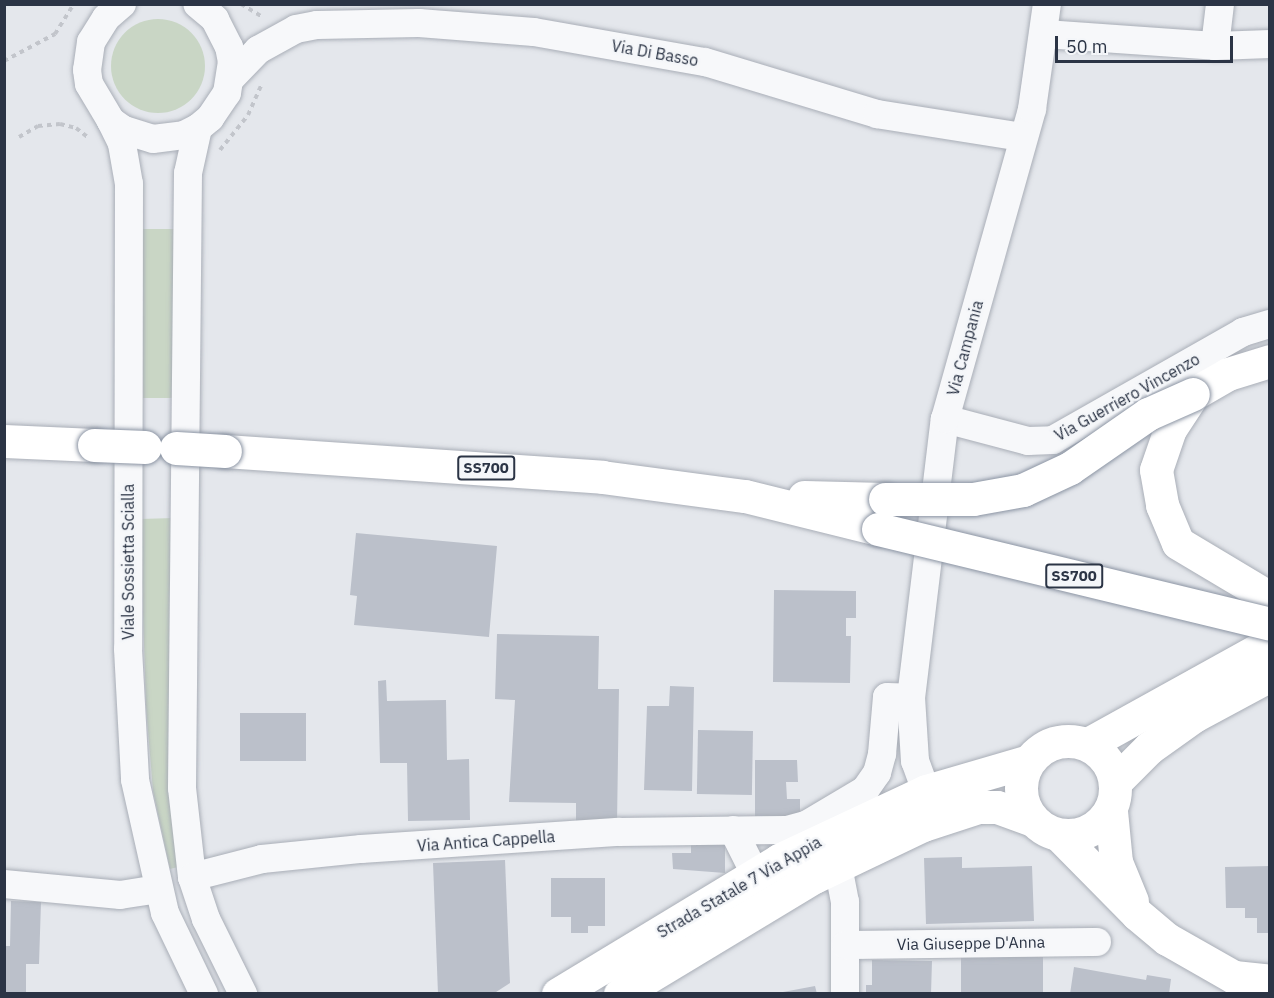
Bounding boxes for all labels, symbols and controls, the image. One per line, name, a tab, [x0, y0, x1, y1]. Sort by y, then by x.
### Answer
scale bar	[1058, 24, 1236, 62]
text: 50 m	[1066, 35, 1108, 58]
street label: Via Di Basso	[610, 36, 700, 70]
street label: Via Campania	[943, 298, 987, 398]
street label: Via Guerriero Vincenzo	[1051, 349, 1203, 445]
road number: SS700	[456, 456, 516, 480]
street label: Viale Sossietta Scialla	[118, 484, 138, 640]
road number: SS700	[1044, 564, 1104, 588]
street label: Via Antica Cappella	[416, 827, 556, 855]
street label: Strada Statale 7 Via Appia	[654, 832, 824, 942]
street label: Via Giuseppe D'Anna	[897, 932, 1045, 954]

